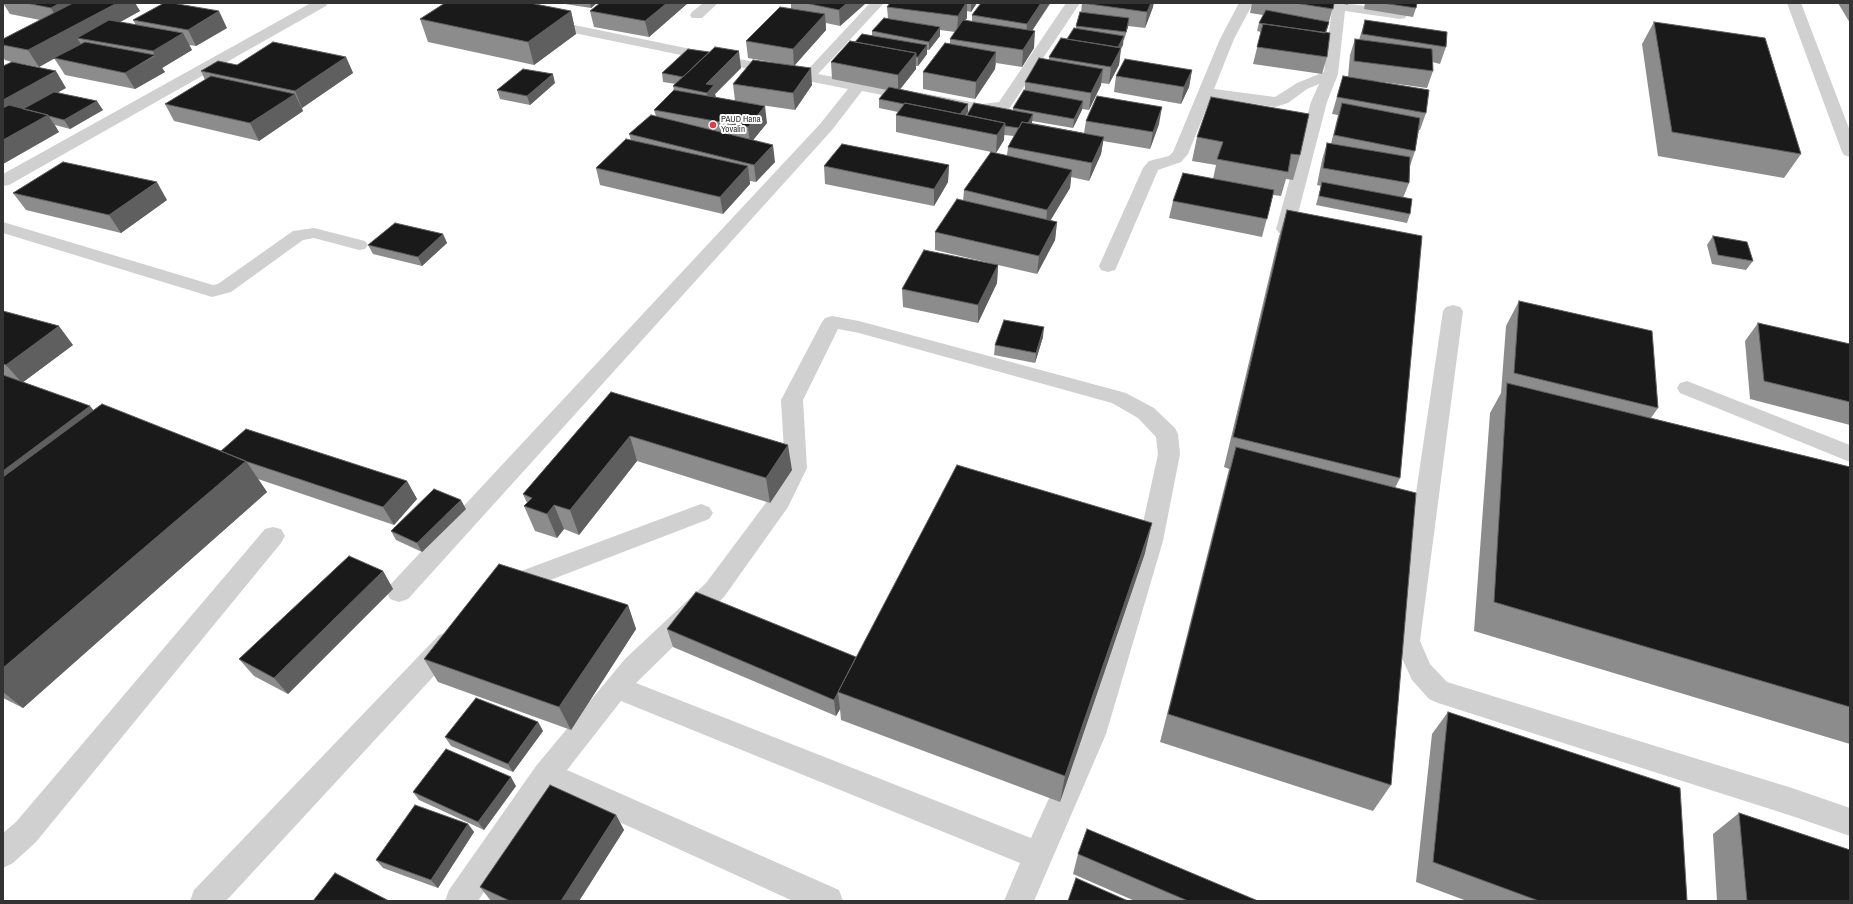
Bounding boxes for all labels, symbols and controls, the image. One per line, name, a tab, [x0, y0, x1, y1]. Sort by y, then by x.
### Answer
place label: PAUD Hana Yovalin	[721, 115, 761, 136]
marker: PAUD Hana Yovalin	[708, 120, 718, 130]

